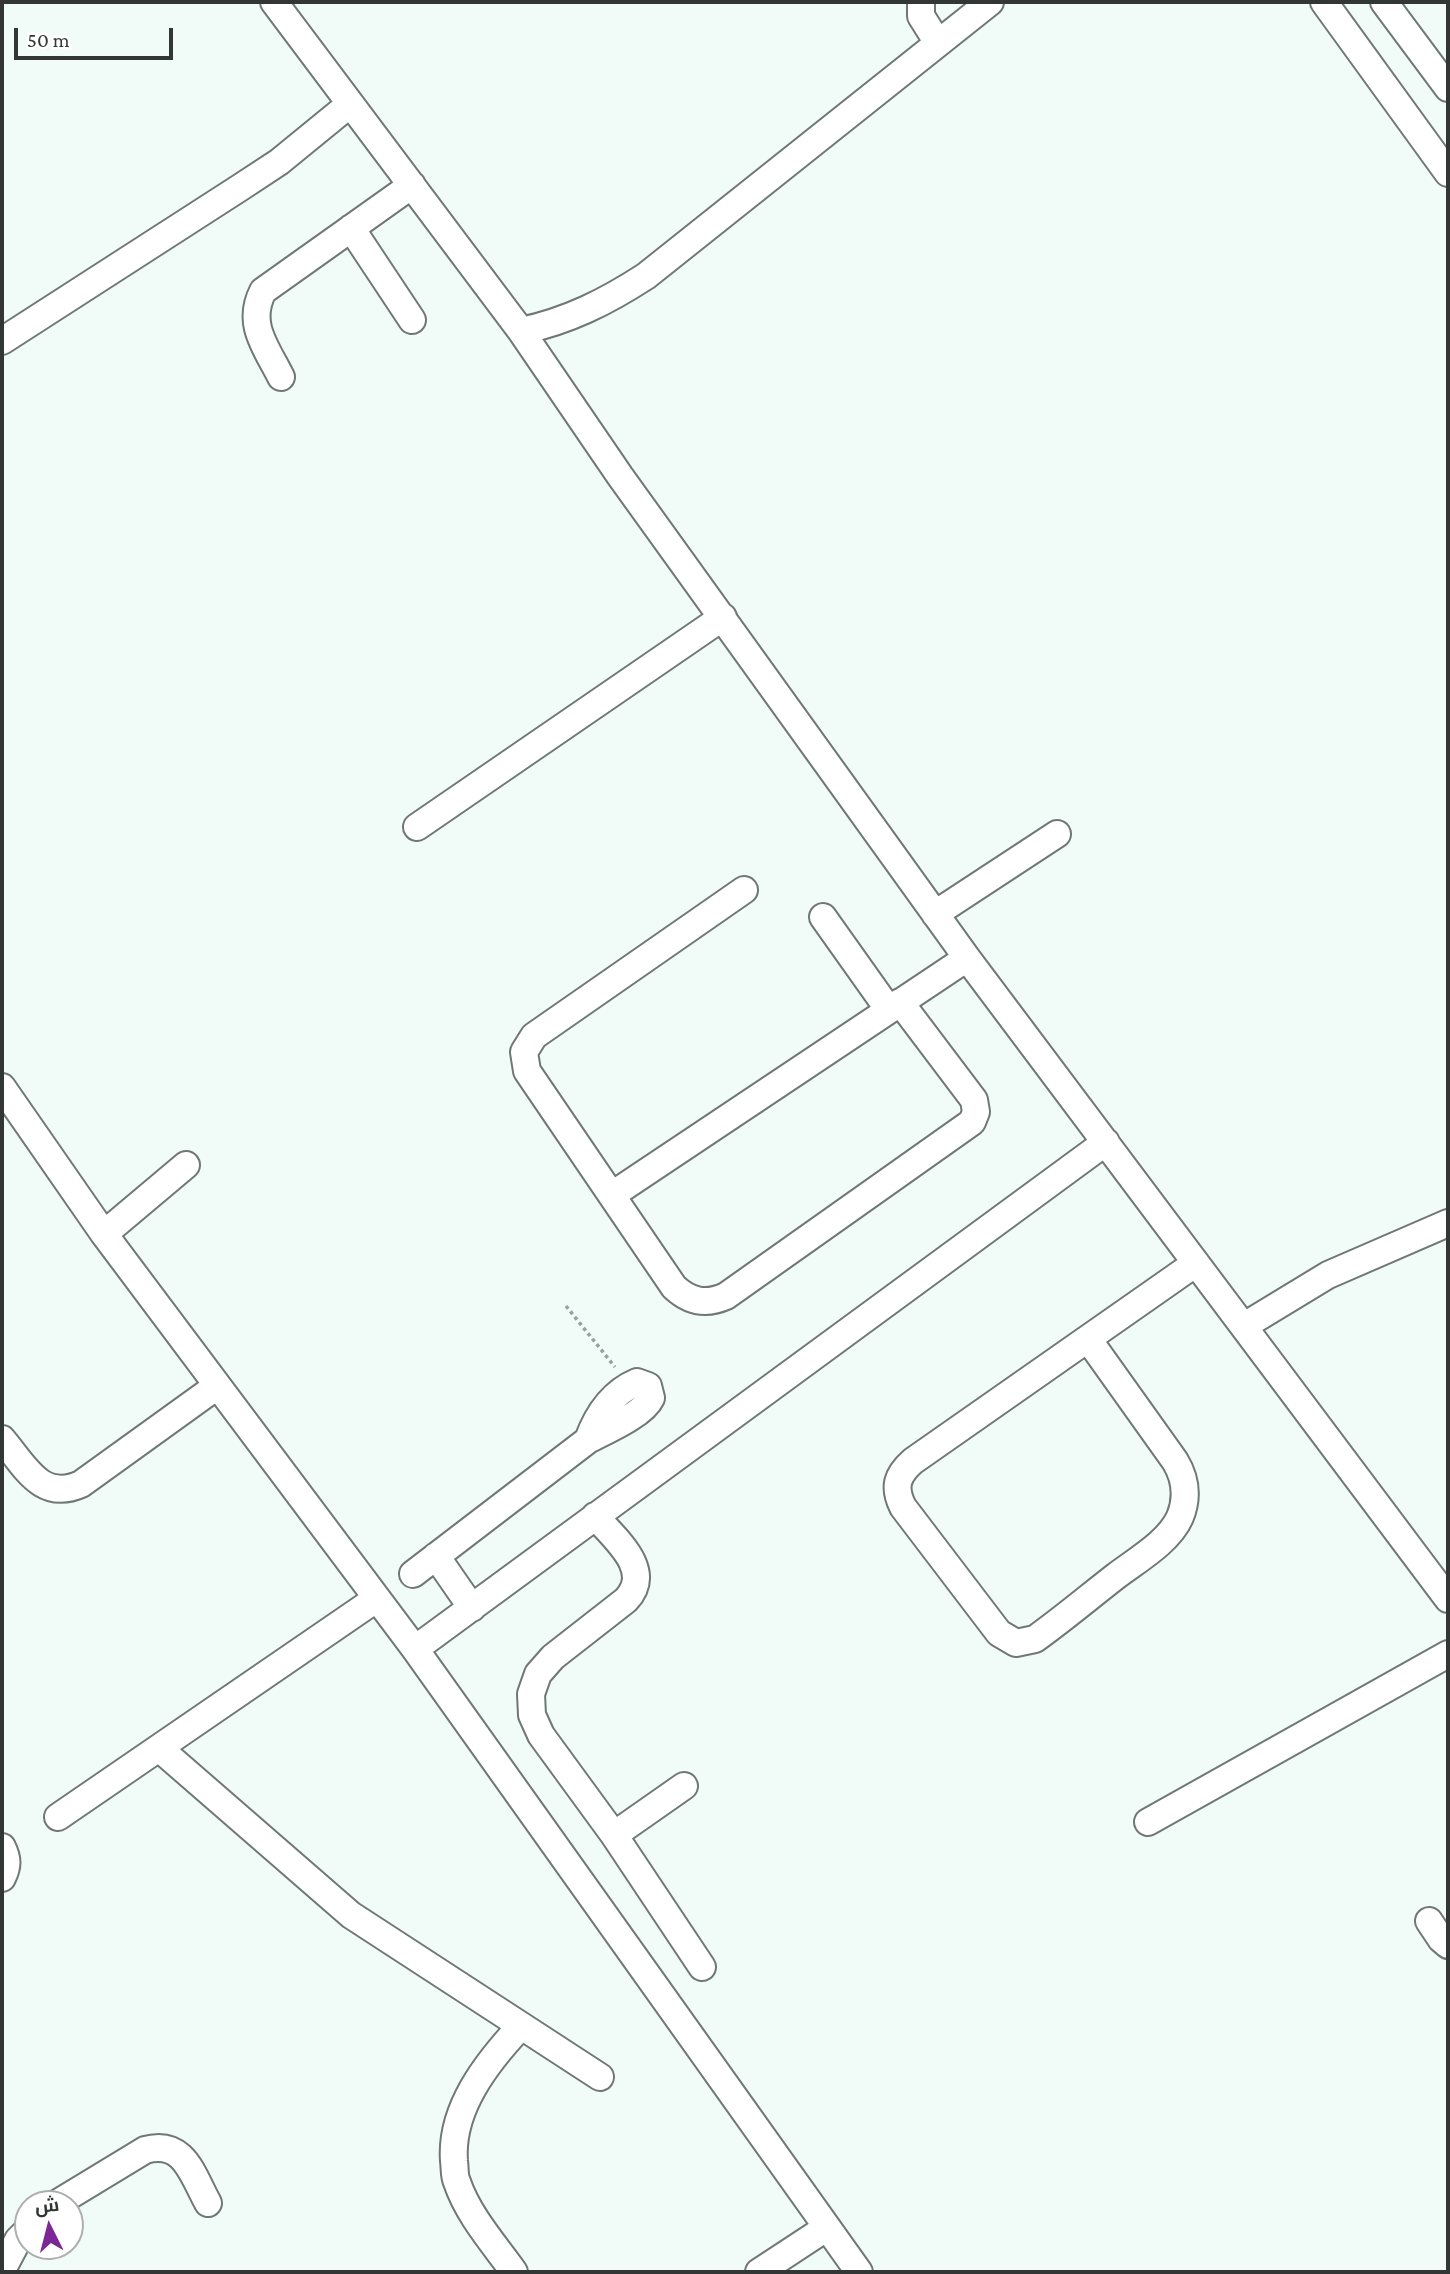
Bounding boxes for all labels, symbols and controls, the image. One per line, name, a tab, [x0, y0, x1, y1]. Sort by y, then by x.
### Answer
scale bar	[18, 14, 177, 58]
text: 50 m	[27, 28, 70, 52]
north arrow	[14, 2190, 84, 2260]
text: ش	[34, 2194, 60, 2217]

